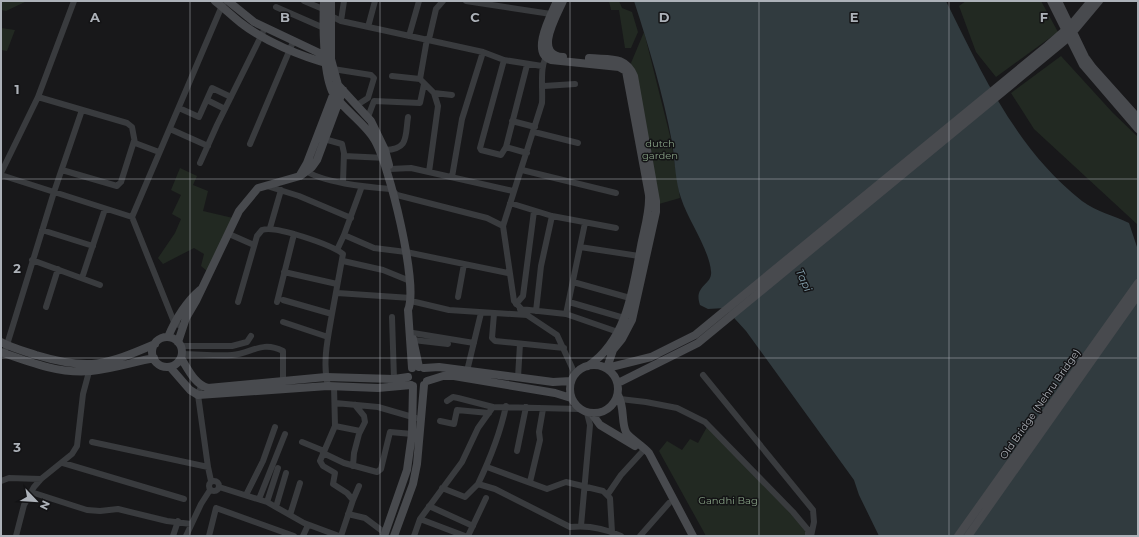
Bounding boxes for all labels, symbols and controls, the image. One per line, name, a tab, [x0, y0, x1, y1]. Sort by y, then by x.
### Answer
text: A	[89, 9, 101, 25]
text: B	[280, 9, 290, 25]
text: C	[470, 9, 480, 25]
text: D	[659, 9, 670, 25]
text: E	[850, 9, 859, 25]
text: F	[1040, 9, 1048, 25]
text: 1	[14, 81, 20, 97]
park label: dutch garden	[642, 137, 678, 162]
text: 2	[13, 260, 21, 276]
water label: Tapi	[793, 266, 815, 294]
street label: Old Bridge (Nehru Bridge)	[997, 346, 1083, 462]
text: 3	[12, 439, 21, 455]
north arrow	[16, 481, 56, 521]
park label: Gandhi Bag	[698, 494, 758, 507]
text: N	[37, 498, 53, 512]

